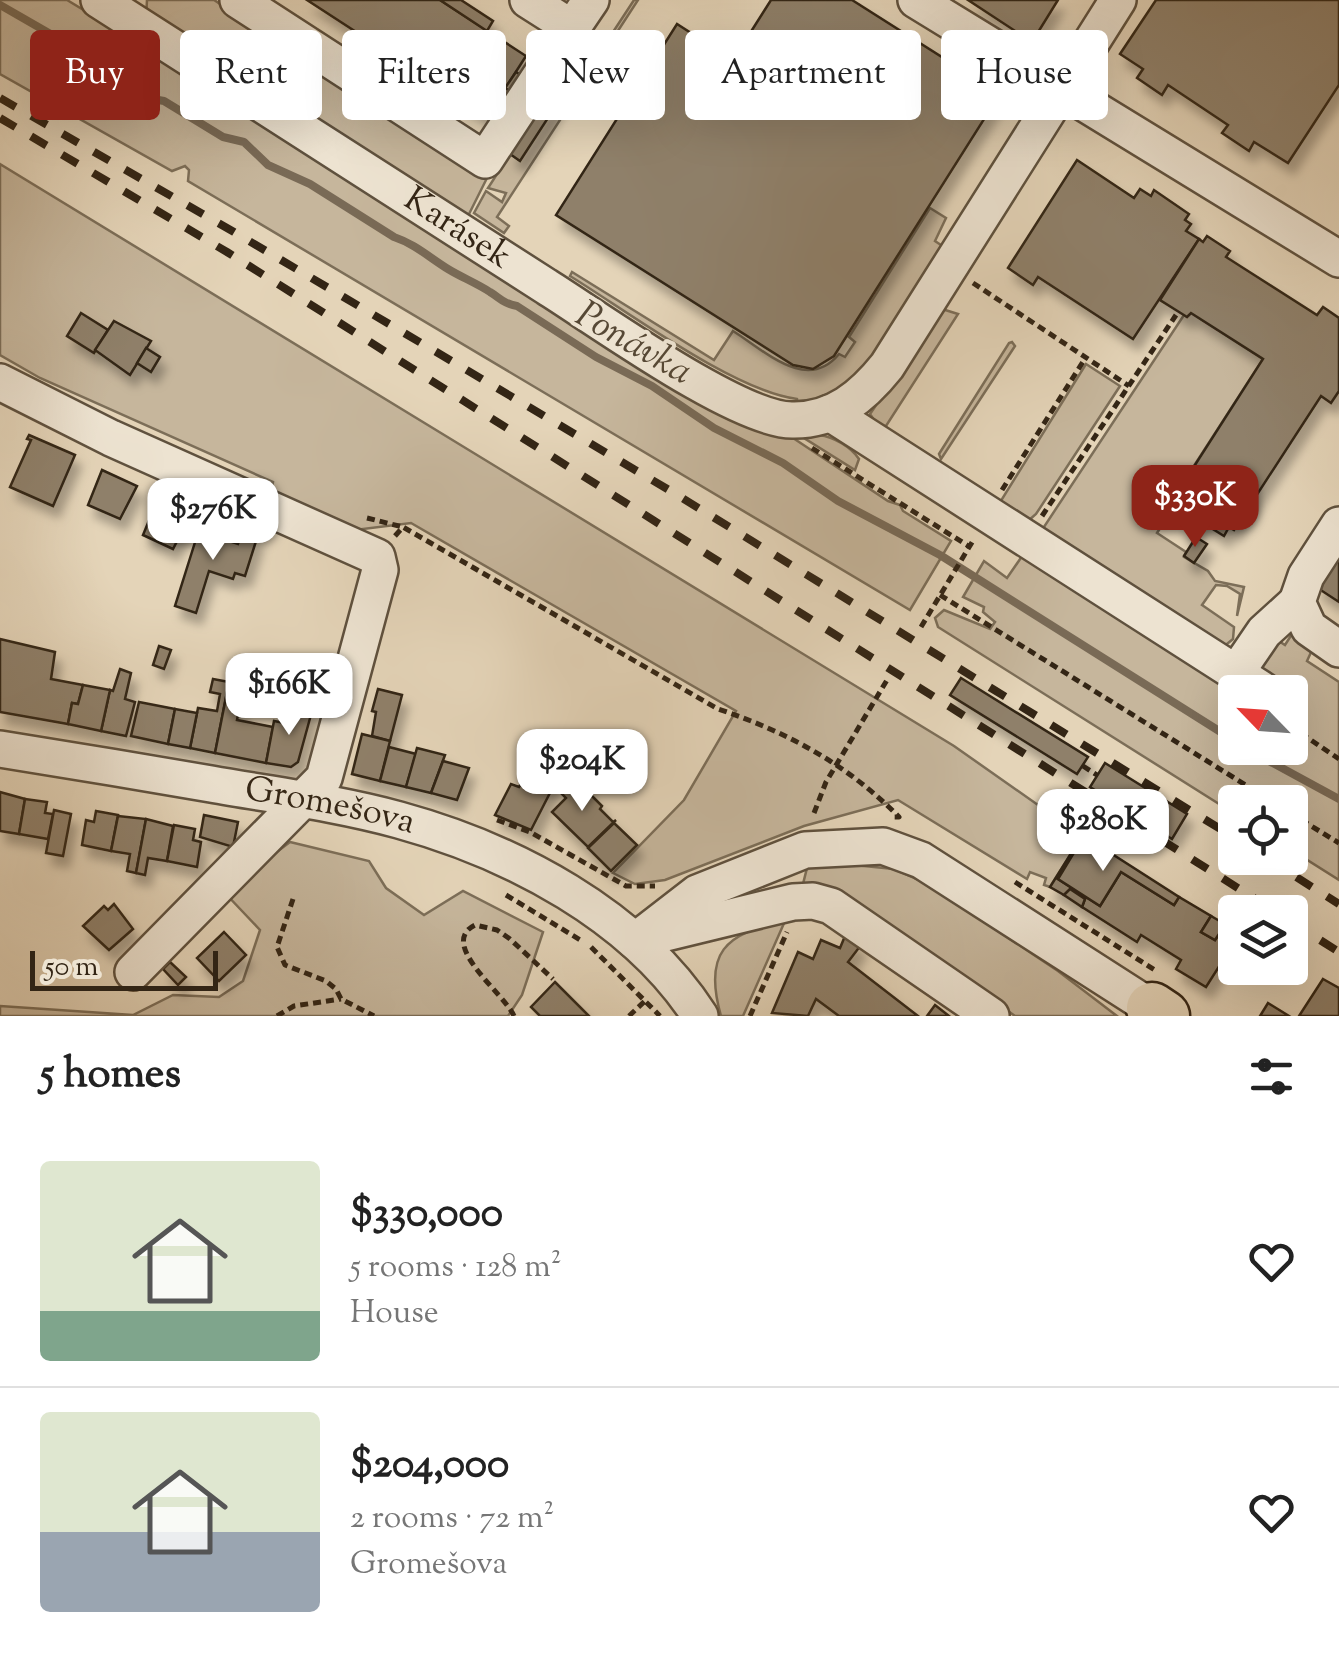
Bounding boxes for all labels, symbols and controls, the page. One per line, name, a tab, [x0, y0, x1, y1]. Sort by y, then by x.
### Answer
chip: Buy	[30, 30, 160, 120]
chip: Rent	[180, 30, 322, 120]
chip: Filters	[342, 30, 506, 120]
chip: New	[526, 30, 665, 120]
chip: Apartment	[685, 30, 921, 120]
chip: House	[941, 30, 1108, 120]
street label: Karásek	[393, 175, 521, 283]
water label: Ponávka	[564, 290, 702, 400]
pin: $330K	[1125, 465, 1265, 550]
text: $330K	[1154, 474, 1236, 520]
pin: $276K	[143, 478, 283, 563]
text: $276K	[169, 487, 257, 533]
pin: $166K	[219, 653, 359, 738]
text: $166K	[248, 662, 330, 708]
north arrow	[1218, 675, 1308, 765]
map controls	[1218, 675, 1308, 985]
pin: $204K	[512, 729, 652, 814]
text: $204K	[539, 738, 625, 784]
street label: Gromešova	[241, 765, 421, 849]
button: locate	[1218, 785, 1308, 875]
pin: $280K	[1033, 789, 1173, 874]
text: $280K	[1059, 798, 1147, 844]
button: layers	[1218, 895, 1308, 985]
scale bar	[30, 946, 218, 990]
text: 50 m	[45, 948, 99, 988]
text: 5 homes	[40, 1046, 181, 1106]
icon: filters	[1244, 1049, 1299, 1104]
text: $330,000	[350, 1185, 503, 1245]
icon: home	[120, 1201, 240, 1321]
icon: heart	[1244, 1234, 1299, 1289]
text: 5 rooms · 128 m²	[350, 1245, 561, 1291]
text: House	[350, 1291, 439, 1337]
text: $204,000	[350, 1436, 509, 1496]
icon: home	[120, 1452, 240, 1572]
icon: heart	[1244, 1485, 1299, 1540]
text: 2 rooms · 72 m²	[350, 1496, 554, 1542]
text: Gromešova	[350, 1542, 507, 1588]

